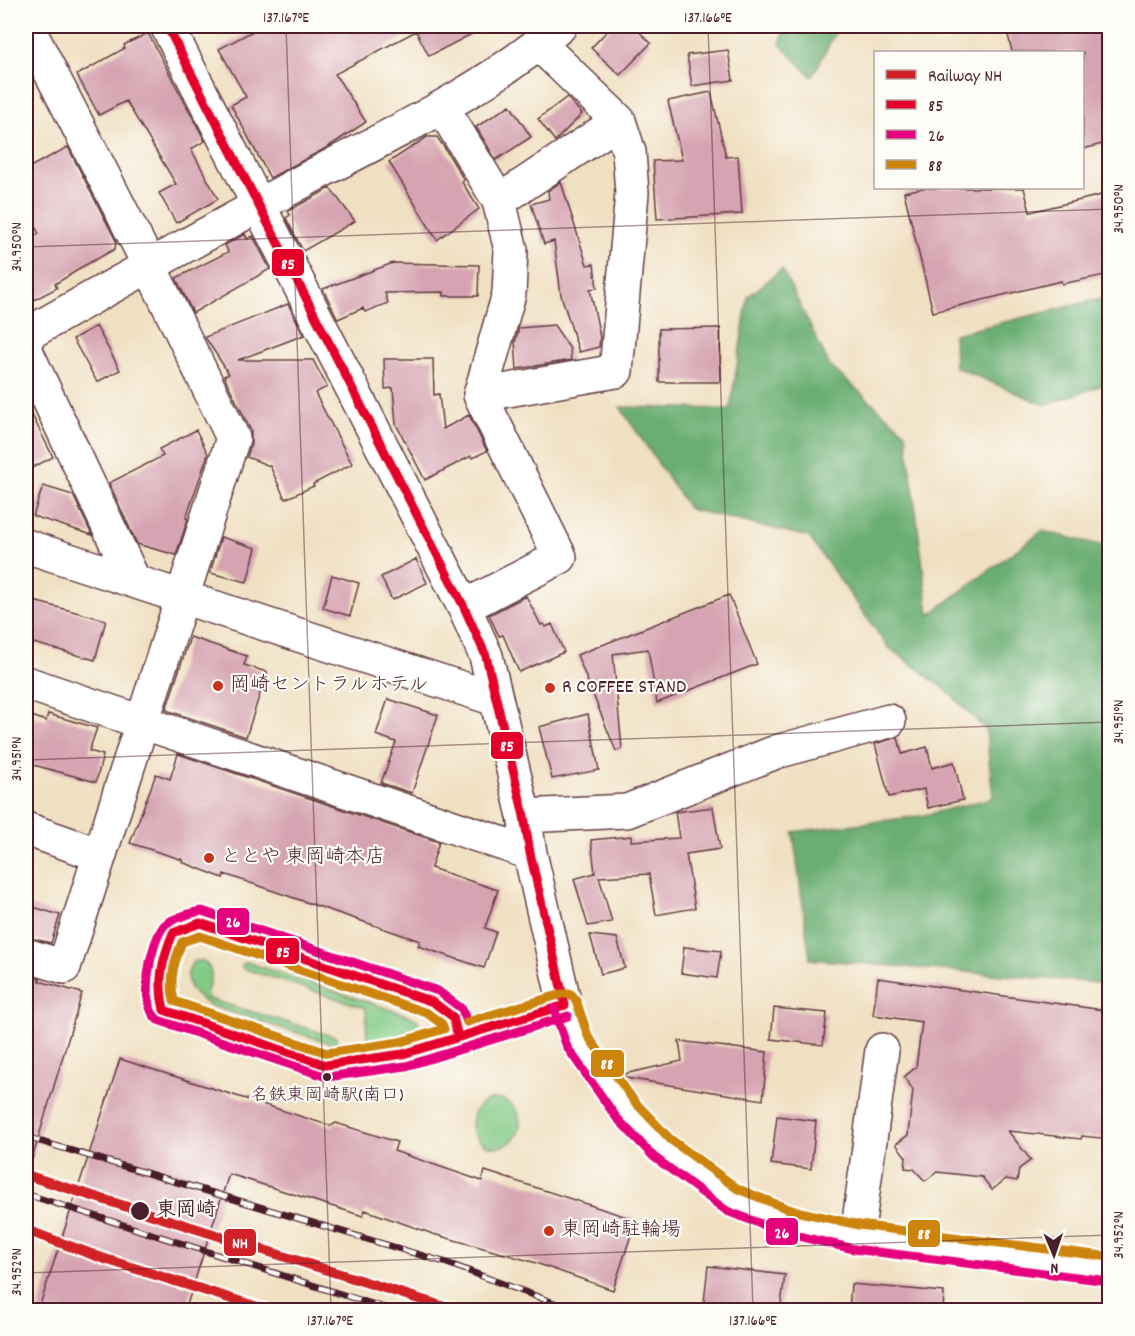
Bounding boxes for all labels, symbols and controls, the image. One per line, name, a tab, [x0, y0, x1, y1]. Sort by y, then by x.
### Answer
text: 137.167°E	[263, 8, 309, 30]
text: 137.166°E	[684, 8, 732, 30]
legend	[874, 51, 1084, 189]
text: Railway NH	[928, 65, 1002, 90]
text: 85	[928, 95, 944, 120]
text: 26	[928, 125, 945, 150]
text: 88	[928, 155, 942, 180]
text: 34.950°N	[1109, 184, 1131, 234]
text: 34.950°N	[7, 222, 29, 272]
line badge: 85	[271, 248, 305, 277]
text: 85	[281, 254, 295, 277]
place label: 岡崎セントラルホテル	[230, 672, 428, 700]
place label: R COFFEE STAND	[562, 674, 686, 702]
marker: 岡崎セントラルホテル	[211, 679, 225, 693]
marker: R COFFEE STAND	[543, 681, 557, 695]
text: 34.951°N	[1109, 700, 1131, 744]
line badge: 85	[490, 731, 524, 760]
text: 85	[500, 736, 514, 759]
text: 34.951°N	[7, 737, 29, 781]
place label: ととや 東岡崎本店	[221, 844, 385, 872]
marker: ととや 東岡崎本店	[202, 851, 216, 865]
line badge: 26	[216, 907, 250, 936]
text: 26	[226, 912, 241, 935]
line badge: 85	[265, 937, 300, 965]
text: 85	[276, 942, 290, 965]
line badge: 88	[590, 1049, 625, 1078]
text: 88	[601, 1054, 614, 1077]
marker: 名鉄東岡崎駅(南口)	[321, 1071, 333, 1083]
place label: 名鉄東岡崎駅(南口)	[251, 1084, 404, 1109]
place label: 東岡崎	[156, 1197, 216, 1225]
marker: 東岡崎	[129, 1200, 151, 1222]
text: 34.952°N	[1109, 1211, 1131, 1259]
place label: 東岡崎駐輪場	[561, 1217, 681, 1245]
line badge: 26	[765, 1217, 799, 1246]
line badge: 88	[907, 1219, 941, 1248]
text: 26	[775, 1223, 790, 1246]
marker: 東岡崎駐輪場	[542, 1224, 556, 1238]
text: 88	[918, 1224, 931, 1247]
north arrow	[1024, 1225, 1084, 1285]
line badge: NH	[223, 1228, 257, 1257]
text: NH	[232, 1233, 248, 1256]
text: 34.952°N	[7, 1248, 29, 1296]
text: N	[1050, 1256, 1059, 1279]
text: 137.167°E	[307, 1311, 353, 1333]
text: 137.166°E	[729, 1311, 777, 1333]

